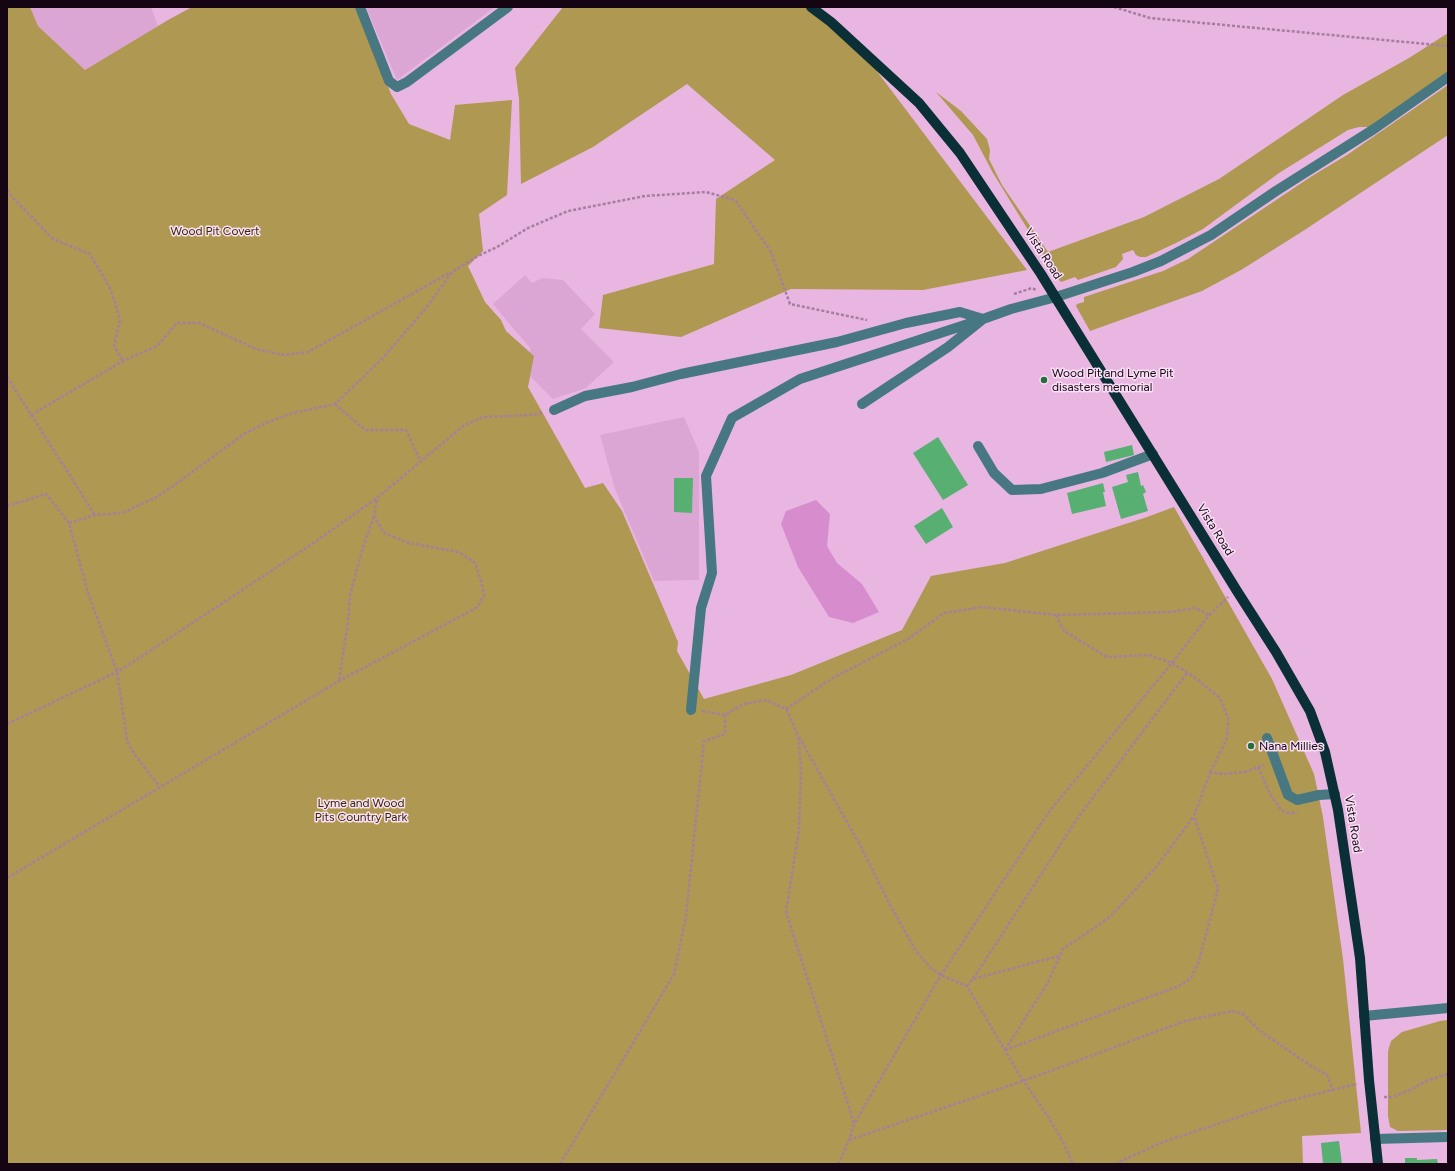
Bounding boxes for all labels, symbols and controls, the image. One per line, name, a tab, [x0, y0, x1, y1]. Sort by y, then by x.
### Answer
park label: Wood Pit Covert	[171, 224, 259, 238]
street label: Vista Road	[1021, 226, 1065, 282]
place label: Wood Pit and Lyme Pit disasters memorial	[1052, 366, 1173, 394]
marker: Wood Pit and Lyme Pit disasters memorial	[1039, 375, 1049, 385]
street label: Vista Road	[1194, 502, 1236, 558]
place label: Nana Millies	[1259, 739, 1323, 753]
marker: Nana Millies	[1246, 741, 1256, 751]
street label: Vista Road	[1341, 794, 1365, 854]
park label: Lyme and Wood Pits Country Park	[315, 796, 407, 824]

